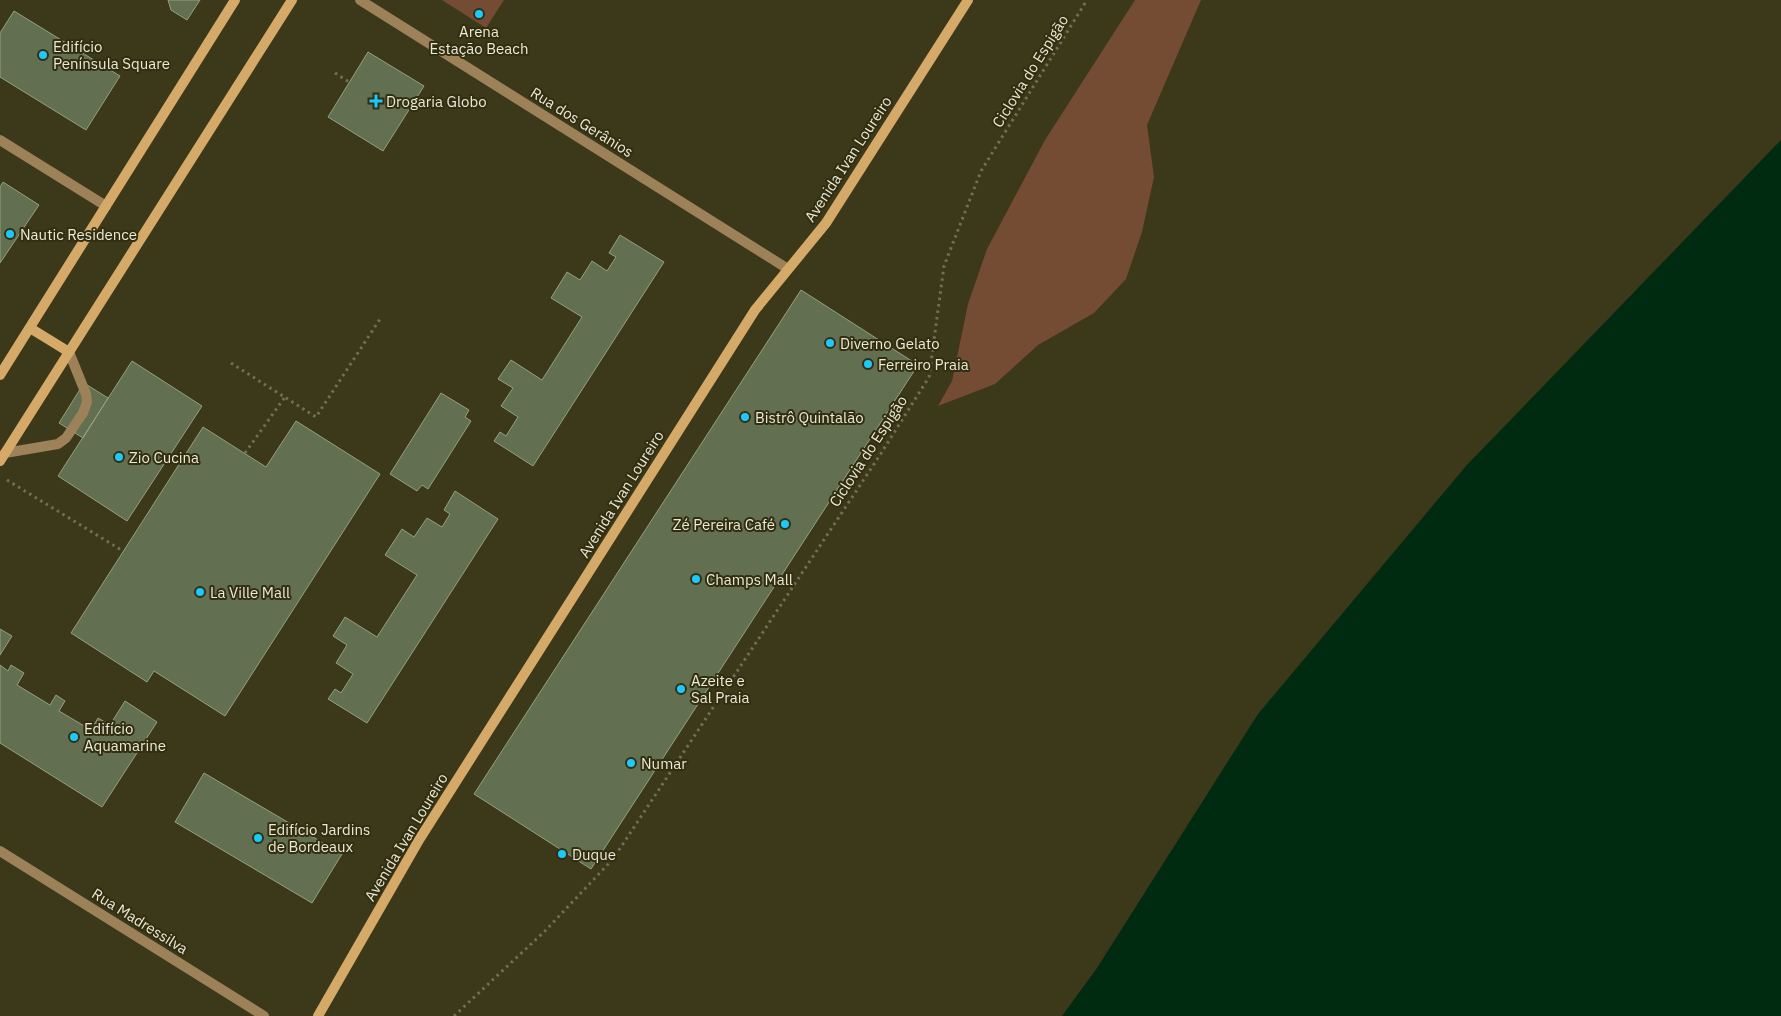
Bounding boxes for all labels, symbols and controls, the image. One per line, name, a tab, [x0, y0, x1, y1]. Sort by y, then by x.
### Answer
marker: Arena Estação Beach	[473, 8, 485, 20]
street label: Ciclovia do Espigão	[988, 11, 1072, 131]
place label: Arena Estação Beach	[430, 22, 528, 58]
place label: Edifício Península Square	[53, 37, 170, 73]
marker: Edifício Península Square	[37, 49, 49, 61]
street label: Rua dos Gerânios	[527, 83, 637, 161]
place label: Drogaria Globo	[386, 92, 487, 111]
street label: Avenida Ivan Loureiro	[800, 93, 896, 225]
marker: Drogaria Globo	[370, 95, 382, 107]
place label: Nautic Residence	[20, 225, 137, 244]
marker: Nautic Residence	[4, 228, 16, 240]
place label: Diverno Gelato	[840, 334, 940, 353]
marker: Diverno Gelato	[824, 337, 836, 349]
place label: Ferreiro Praia	[878, 355, 969, 374]
marker: Ferreiro Praia	[862, 358, 874, 370]
street label: Ciclovia do Espigão	[825, 392, 911, 510]
place label: Bistrô Quintalão	[755, 408, 864, 427]
marker: Bistrô Quintalão	[739, 411, 751, 423]
street label: Avenida Ivan Loureiro	[574, 427, 668, 561]
place label: Zio Cucina	[129, 448, 199, 467]
marker: Zio Cucina	[113, 451, 125, 463]
place label: Zé Pereira Café	[673, 515, 775, 534]
marker: Zé Pereira Café	[779, 518, 791, 530]
place label: Champs Mall	[706, 570, 793, 589]
marker: Champs Mall	[690, 573, 702, 585]
place label: La Ville Mall	[210, 583, 290, 602]
marker: La Ville Mall	[194, 586, 206, 598]
place label: Azeite e Sal Praia	[691, 671, 750, 707]
marker: Azeite e Sal Praia	[675, 683, 687, 695]
place label: Edifício Aquamarine	[84, 719, 166, 755]
marker: Edifício Aquamarine	[68, 731, 80, 743]
place label: Numar	[641, 754, 687, 773]
marker: Numar	[625, 757, 637, 769]
street label: Avenida Ivan Loureiro	[360, 769, 452, 905]
place label: Edifício Jardins de Bordeaux	[268, 820, 370, 856]
marker: Edifício Jardins de Bordeaux	[252, 832, 264, 844]
place label: Duque	[572, 845, 616, 864]
marker: Duque	[556, 848, 568, 860]
street label: Rua Madressilva	[88, 884, 192, 958]

